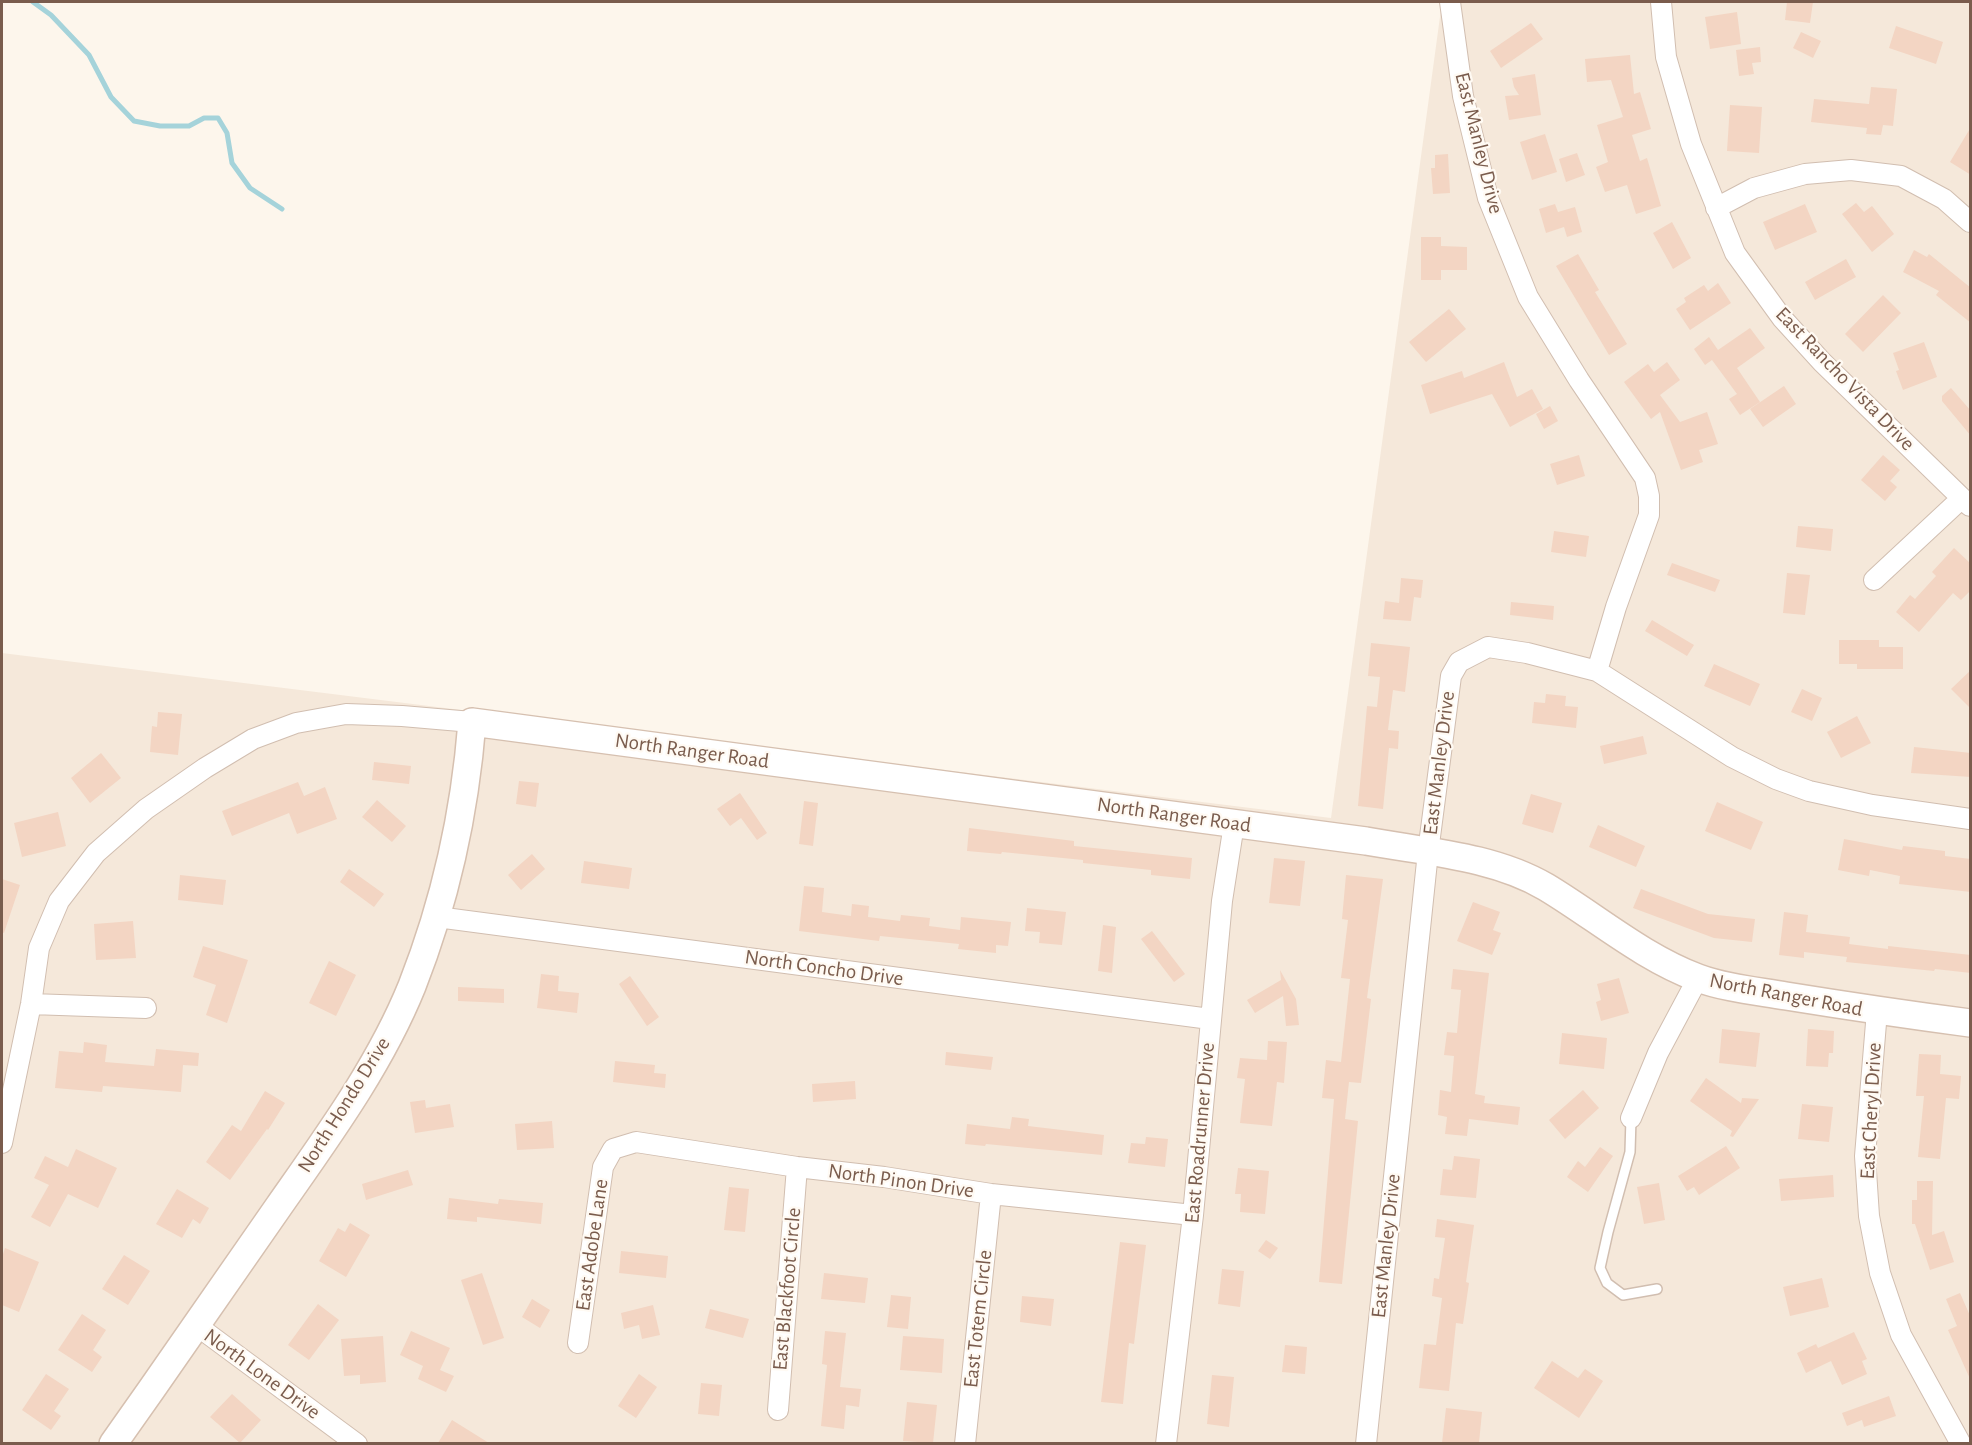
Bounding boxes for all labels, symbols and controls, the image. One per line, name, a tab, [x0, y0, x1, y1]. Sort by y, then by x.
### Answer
street label: East Manley Drive	[1449, 70, 1509, 216]
street label: East Rancho Vista Drive	[1770, 302, 1920, 456]
street label: East Manley Drive	[1418, 690, 1460, 836]
street label: North Ranger Road	[613, 728, 771, 774]
street label: North Ranger Road	[1095, 792, 1253, 838]
street label: North Concho Drive	[743, 944, 905, 992]
street label: North Ranger Road	[1707, 968, 1865, 1022]
street label: North Hondo Drive	[292, 1033, 396, 1177]
street label: East Roadrunner Drive	[1180, 1042, 1220, 1224]
street label: East Cheryl Drive	[1855, 1042, 1887, 1180]
street label: North Pinon Drive	[827, 1158, 975, 1204]
street label: East Manley Drive	[1366, 1173, 1406, 1319]
street label: East Adobe Lane	[570, 1177, 614, 1313]
street label: East Blackfoot Circle	[767, 1206, 807, 1372]
street label: East Totem Circle	[958, 1249, 998, 1389]
street label: North Lone Drive	[199, 1323, 325, 1425]

